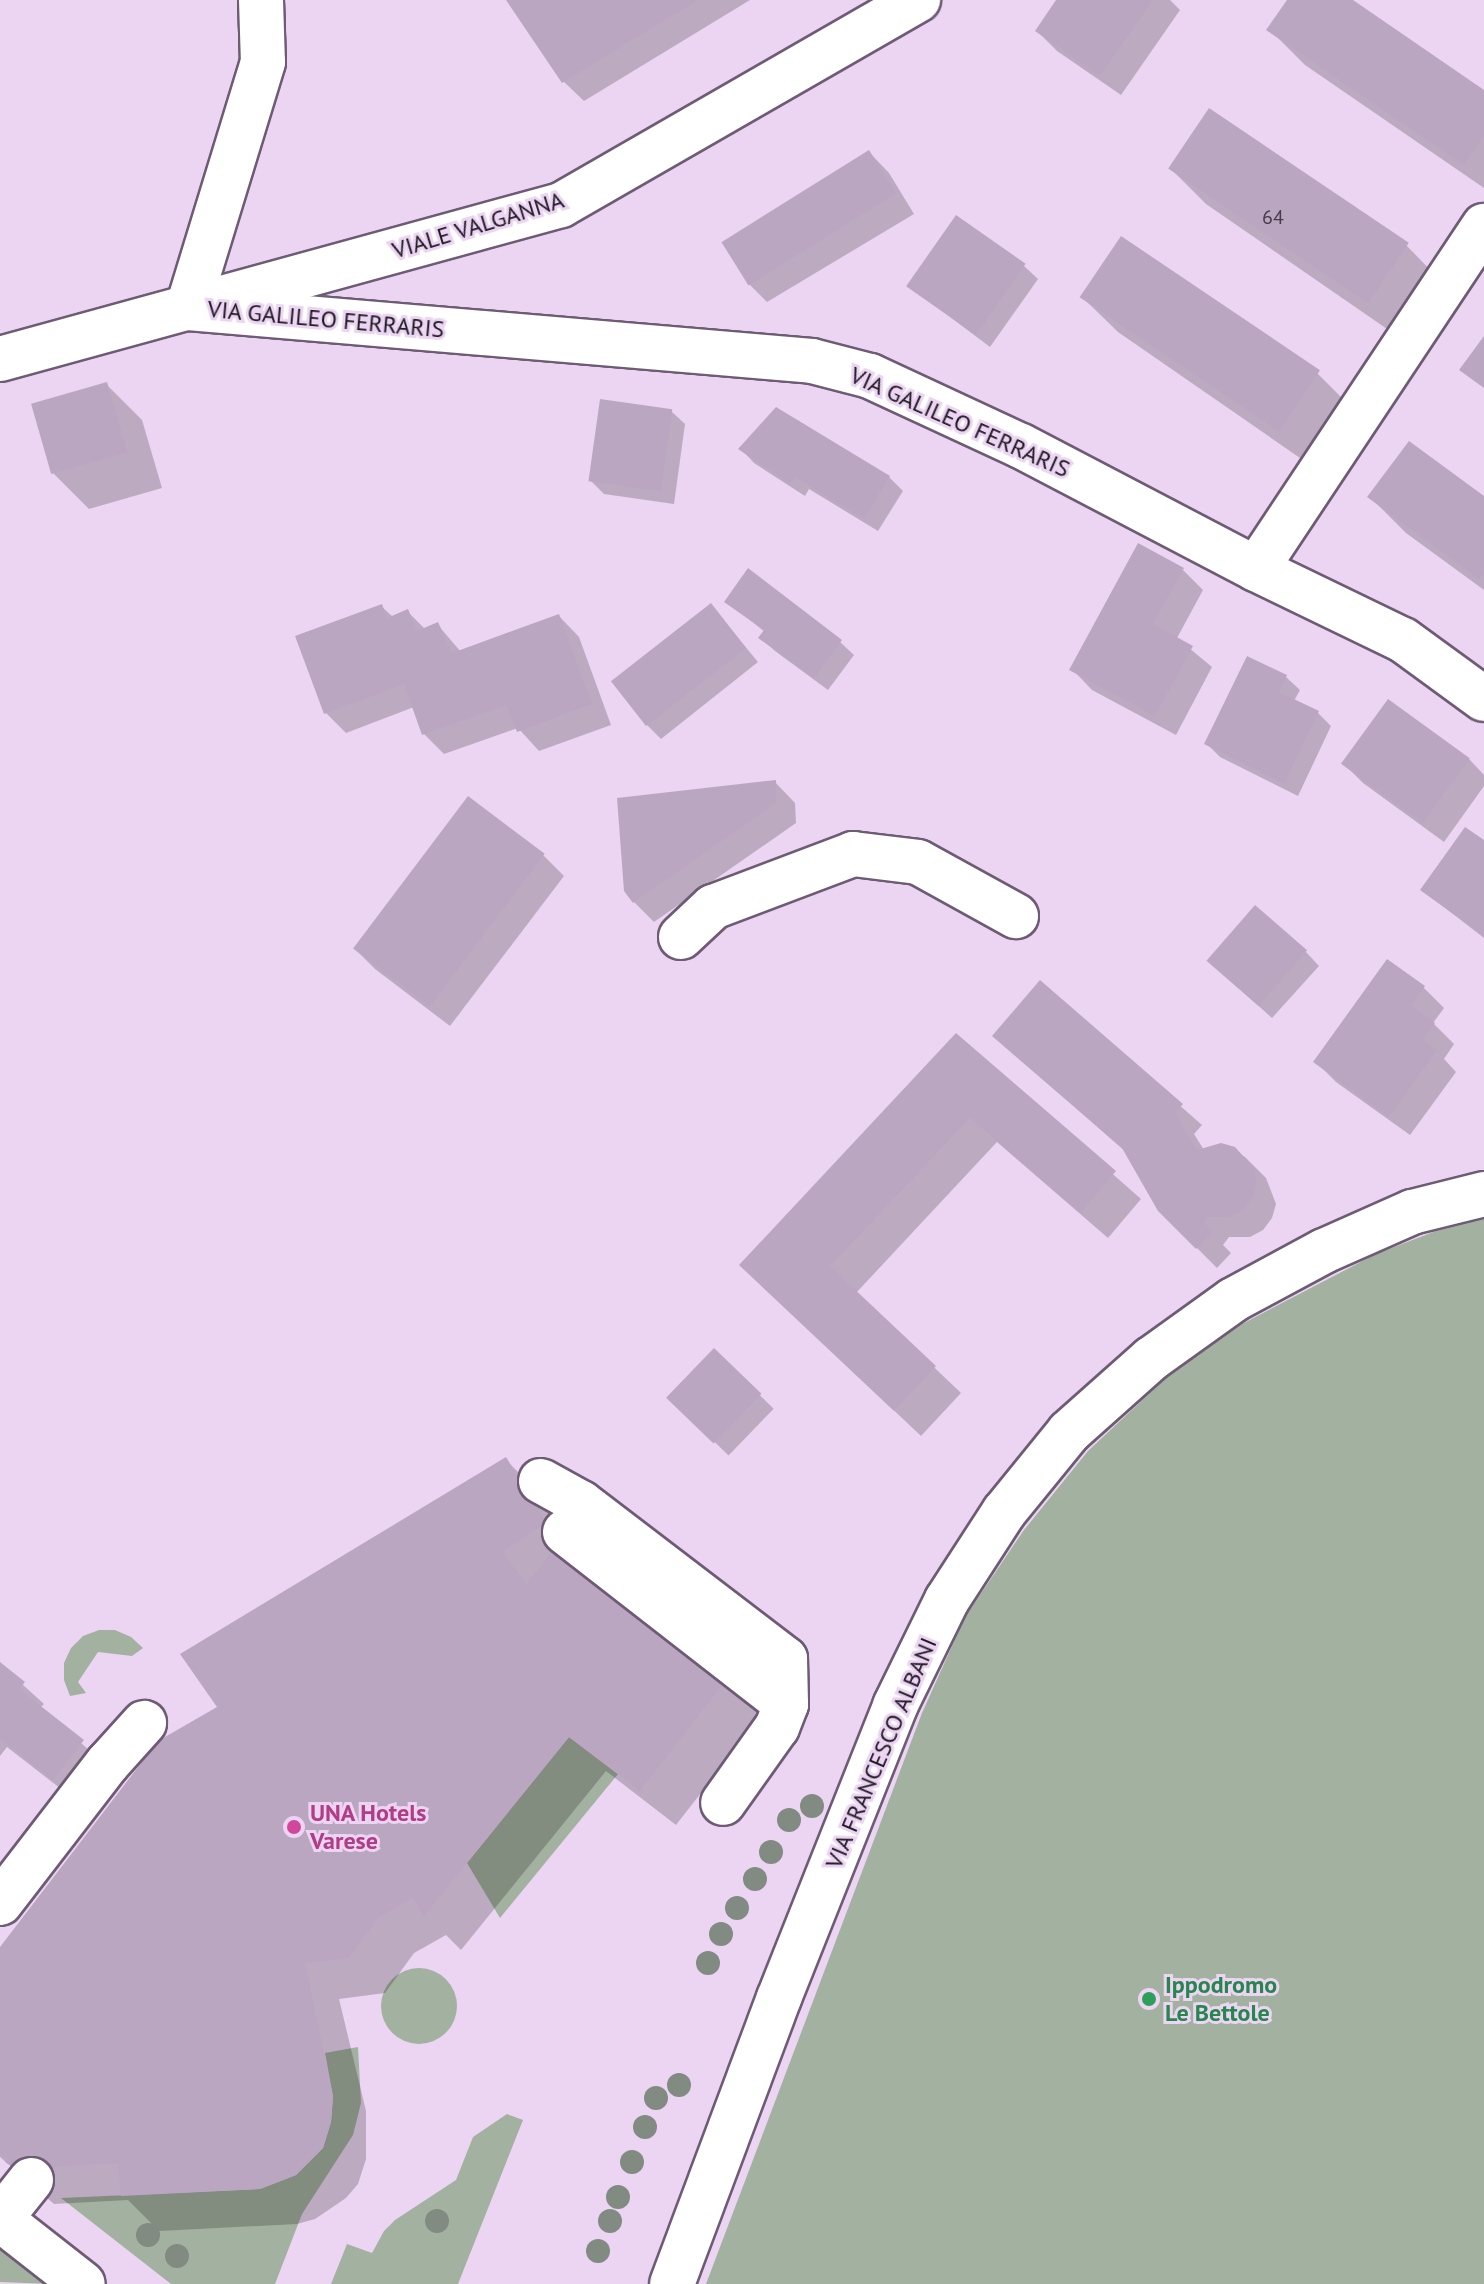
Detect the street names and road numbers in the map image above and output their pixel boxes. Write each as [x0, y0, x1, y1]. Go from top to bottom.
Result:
street label: VIALE VALGANNA [388, 185, 568, 265]
street label: VIA GALILEO FERRARIS [206, 294, 446, 344]
street label: VIA GALILEO FERRARIS [845, 360, 1075, 484]
street label: VIA FRANCESCO ALBANI [819, 1632, 943, 1874]

